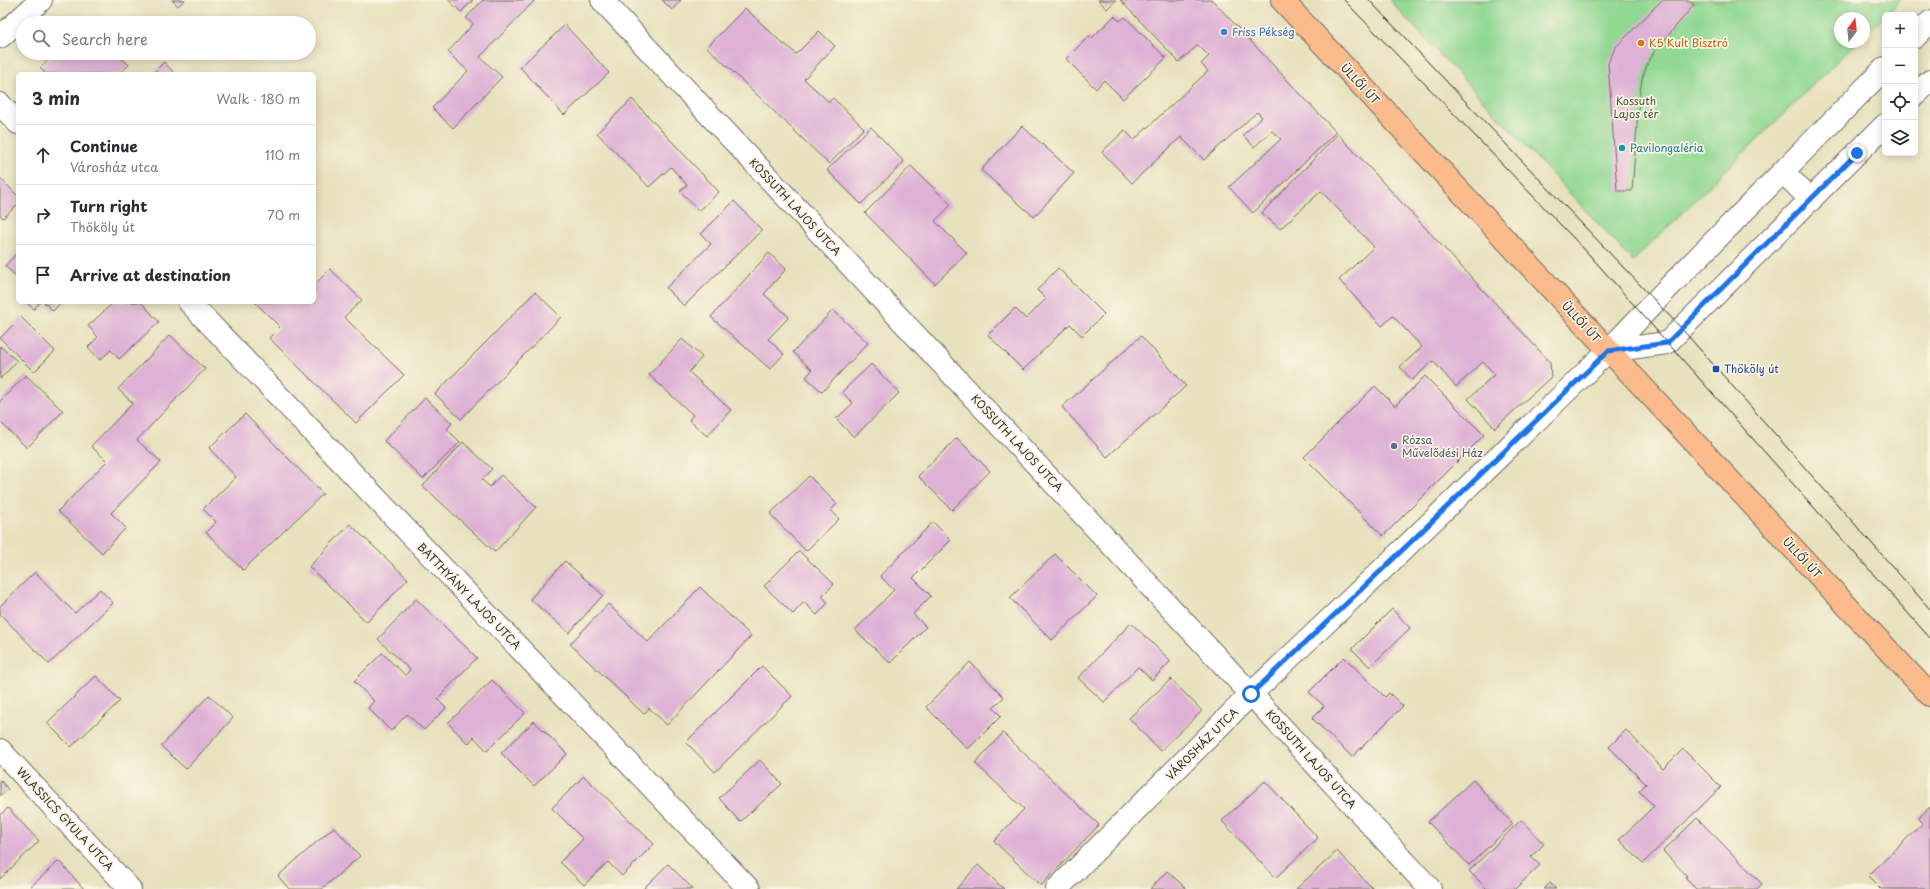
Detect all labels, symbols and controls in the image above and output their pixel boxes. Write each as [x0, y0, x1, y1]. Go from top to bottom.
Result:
north arrow [1834, 12, 1870, 48]
map controls [1882, 12, 1918, 156]
button: + [1882, 12, 1918, 48]
search box [16, 16, 316, 60]
place label: Friss Pékség [1232, 23, 1295, 40]
icon: search [30, 27, 52, 49]
text: Search here [62, 27, 148, 50]
marker: Friss Pékség [1219, 27, 1229, 37]
place label: K5 Kult Bisztró [1649, 34, 1728, 51]
marker: K5 Kult Bisztró [1636, 38, 1646, 48]
button: − [1882, 48, 1918, 84]
street label: ÜLLŐI ÚT [1337, 59, 1384, 108]
button: locate [1882, 84, 1918, 120]
text: 3 min [32, 85, 80, 111]
text: Walk · 180 m [217, 89, 300, 108]
park label: Kossuth Lajos tér [1613, 92, 1659, 122]
button: layers [1882, 120, 1918, 156]
text: Continue [70, 134, 138, 157]
place label: Pavilongaléria [1630, 139, 1704, 156]
marker: Pavilongaléria [1617, 143, 1627, 153]
icon: ahead [32, 144, 54, 166]
route end [1848, 144, 1866, 162]
text: 110 m [265, 145, 300, 164]
street label: KOSSUTH LAJOS UTCA [746, 154, 846, 260]
text: Városház utca [70, 157, 158, 176]
text: Turn right [70, 194, 147, 217]
icon: right [32, 204, 54, 226]
text: 70 m [267, 205, 300, 224]
text: Thököly út [70, 217, 135, 236]
text: Arrive at destination [70, 263, 231, 286]
icon: arrive [32, 264, 54, 286]
street label: ÜLLŐI ÚT [1558, 297, 1605, 346]
place label: Thököly út [1724, 360, 1779, 377]
marker: Thököly út [1711, 364, 1721, 374]
street label: KOSSUTH LAJOS UTCA [968, 390, 1068, 496]
place label: Rózsa Művelődési Ház [1402, 431, 1483, 461]
marker: Rózsa Művelődési Ház [1389, 441, 1399, 451]
street label: ÜLLŐI ÚT [1779, 533, 1826, 582]
street label: BATTHYÁNY LAJOS UTCA [414, 538, 525, 653]
route start [1242, 685, 1260, 703]
street label: VÁROSHÁZ UTCA [1162, 704, 1242, 784]
street label: KOSSUTH LAJOS UTCA [1262, 705, 1361, 812]
street label: WLASSICS GYULA UTCA [13, 763, 118, 874]

